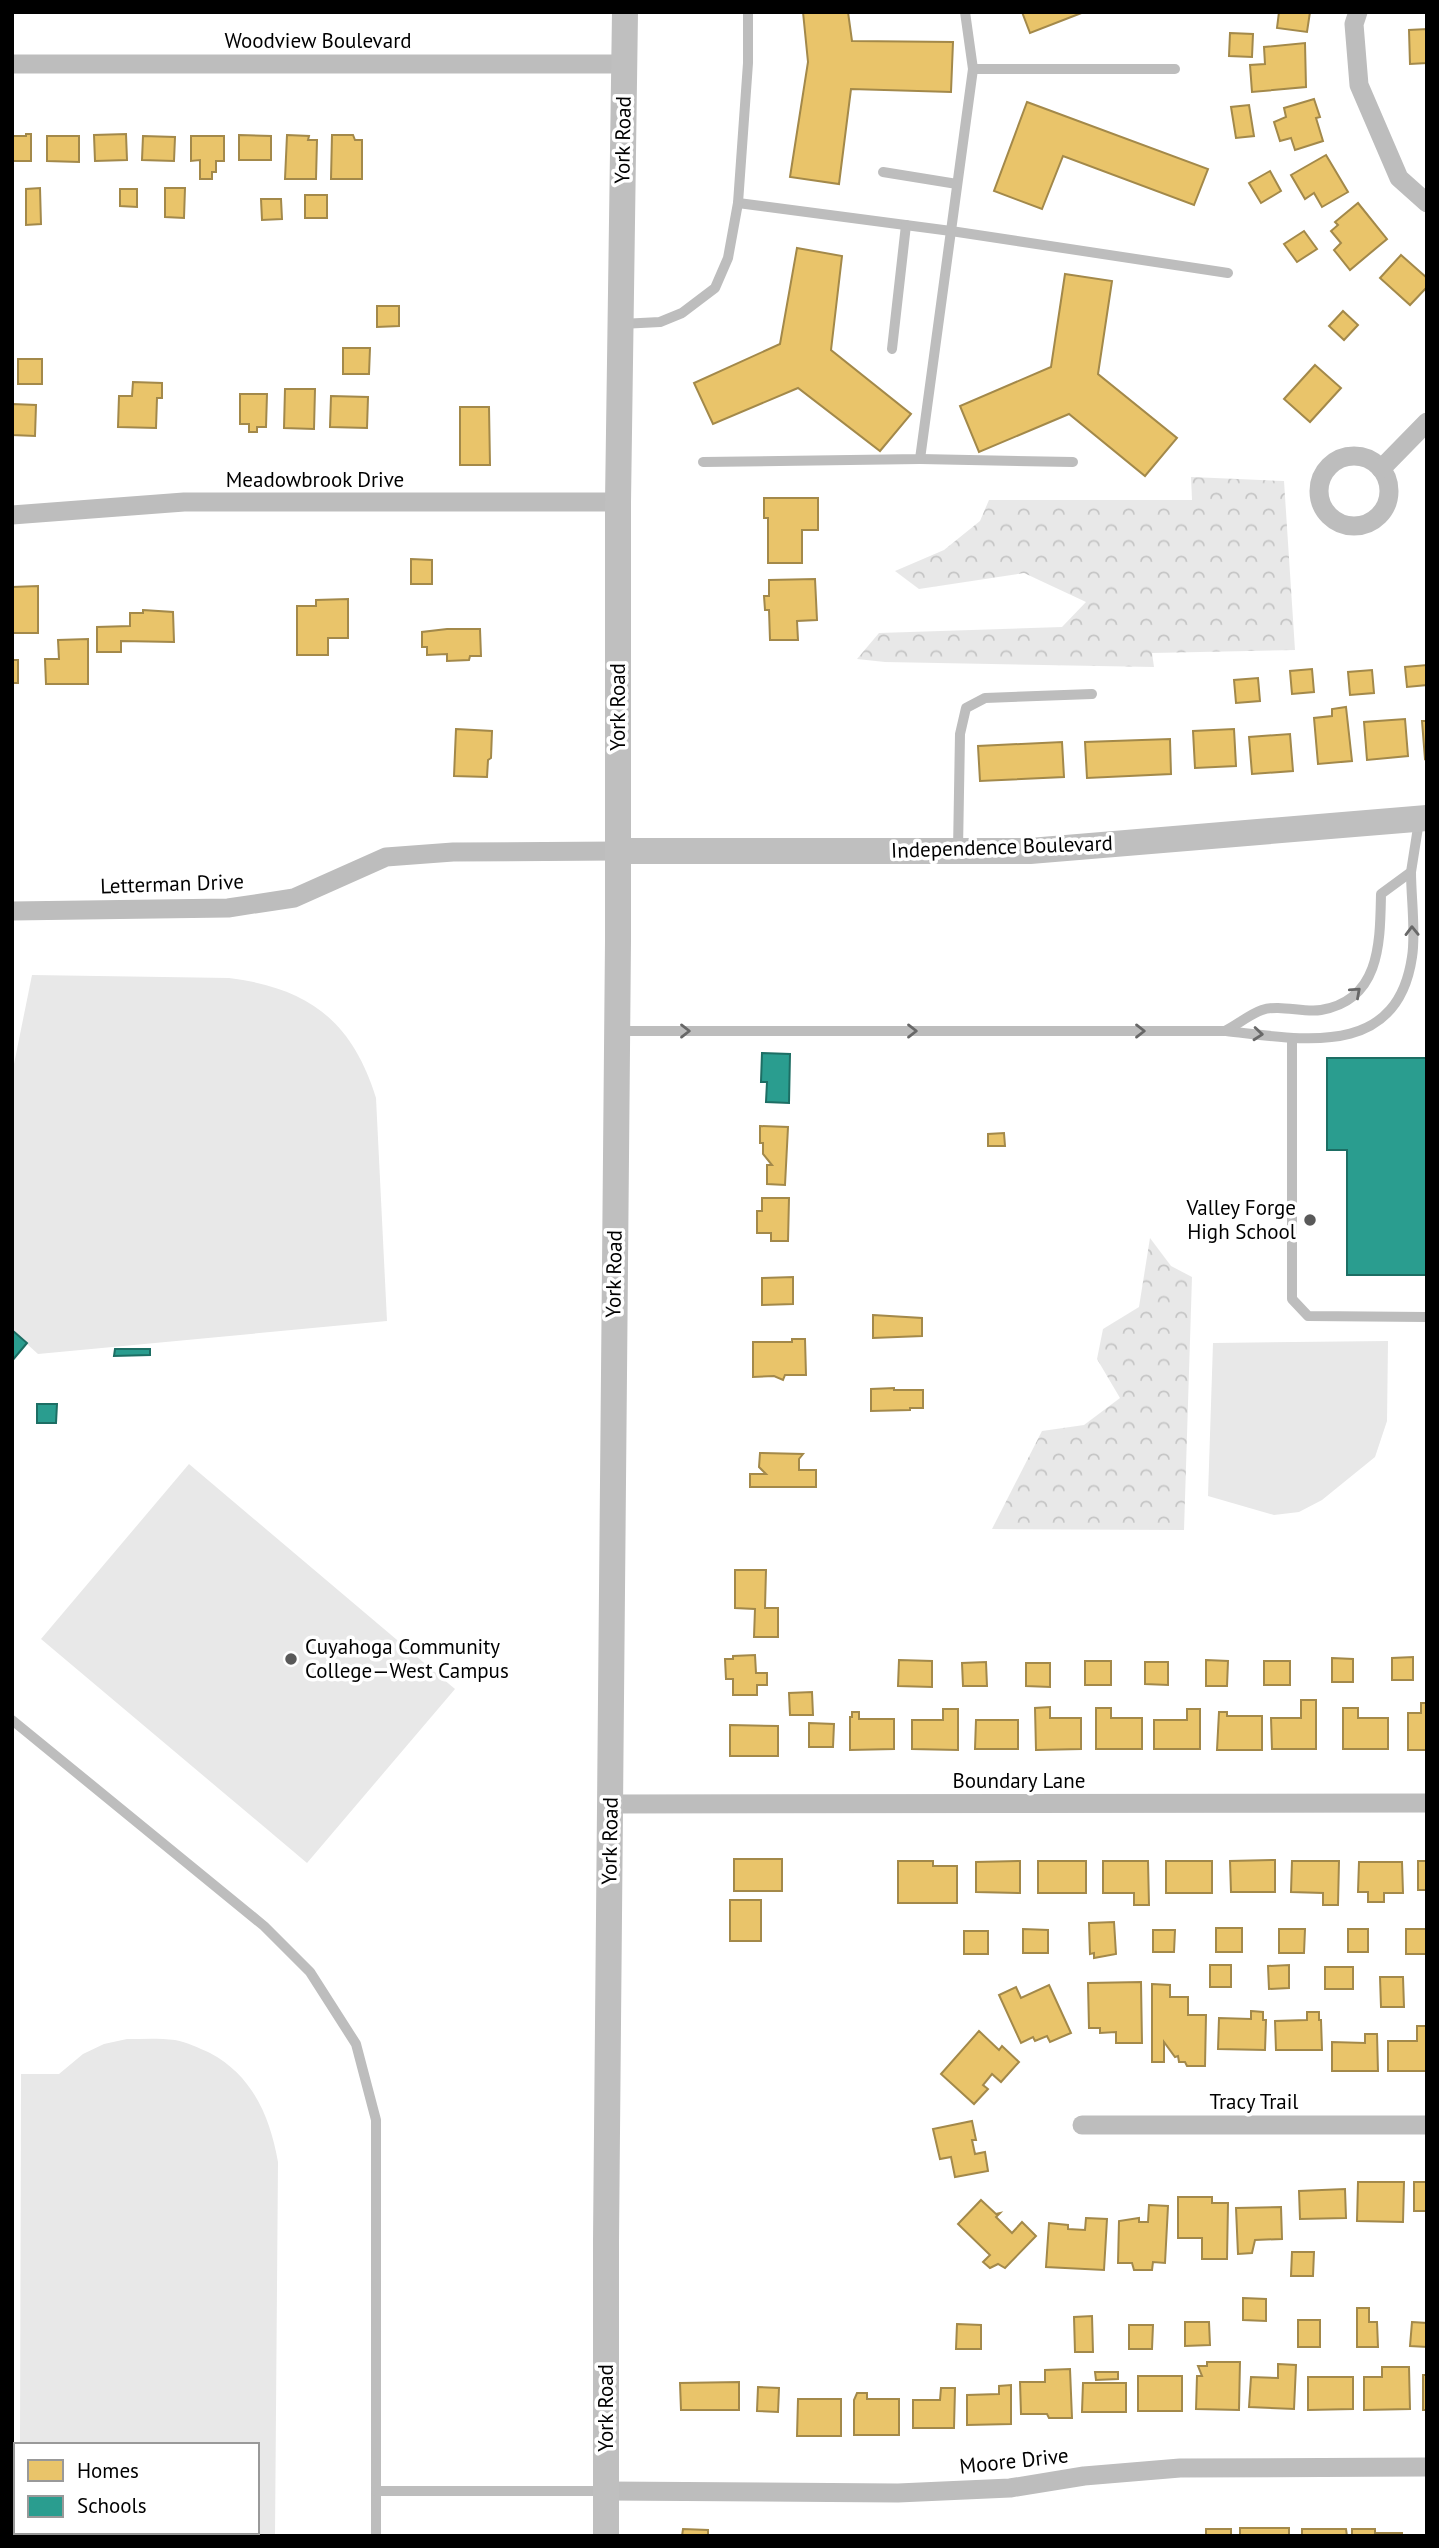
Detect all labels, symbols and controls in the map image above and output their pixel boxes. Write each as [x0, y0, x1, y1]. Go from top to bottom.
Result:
street label: Woodview Boulevard [224, 27, 412, 54]
street label: York Road [608, 96, 637, 184]
street label: Meadowbrook Drive [226, 466, 404, 493]
street label: York Road [604, 663, 631, 751]
street label: Independence Boulevard [891, 829, 1113, 864]
street label: Letterman Drive [100, 868, 244, 900]
one-way arrow [1404, 925, 1420, 936]
one-way arrow [1348, 988, 1361, 1000]
one-way arrow [680, 1023, 690, 1039]
one-way arrow [907, 1023, 918, 1039]
one-way arrow [1135, 1023, 1145, 1039]
one-way arrow [1253, 1027, 1264, 1042]
place label: Valley Forge High School [1185, 1194, 1296, 1245]
marker: Valley Forge High School [1302, 1212, 1318, 1228]
street label: York Road [599, 1230, 628, 1318]
place label: Cuyahoga Community College—West Campus [305, 1633, 509, 1684]
marker: Cuyahoga Community College—West Campus [283, 1651, 299, 1667]
street label: Boundary Lane [953, 1767, 1085, 1794]
street label: York Road [595, 1797, 624, 1885]
street label: Tracy Trail [1210, 2088, 1298, 2115]
street label: York Road [592, 2364, 619, 2452]
street label: Moore Drive [958, 2441, 1070, 2480]
legend [14, 2443, 259, 2534]
text: Homes [77, 2457, 139, 2484]
text: Schools [77, 2492, 147, 2519]

